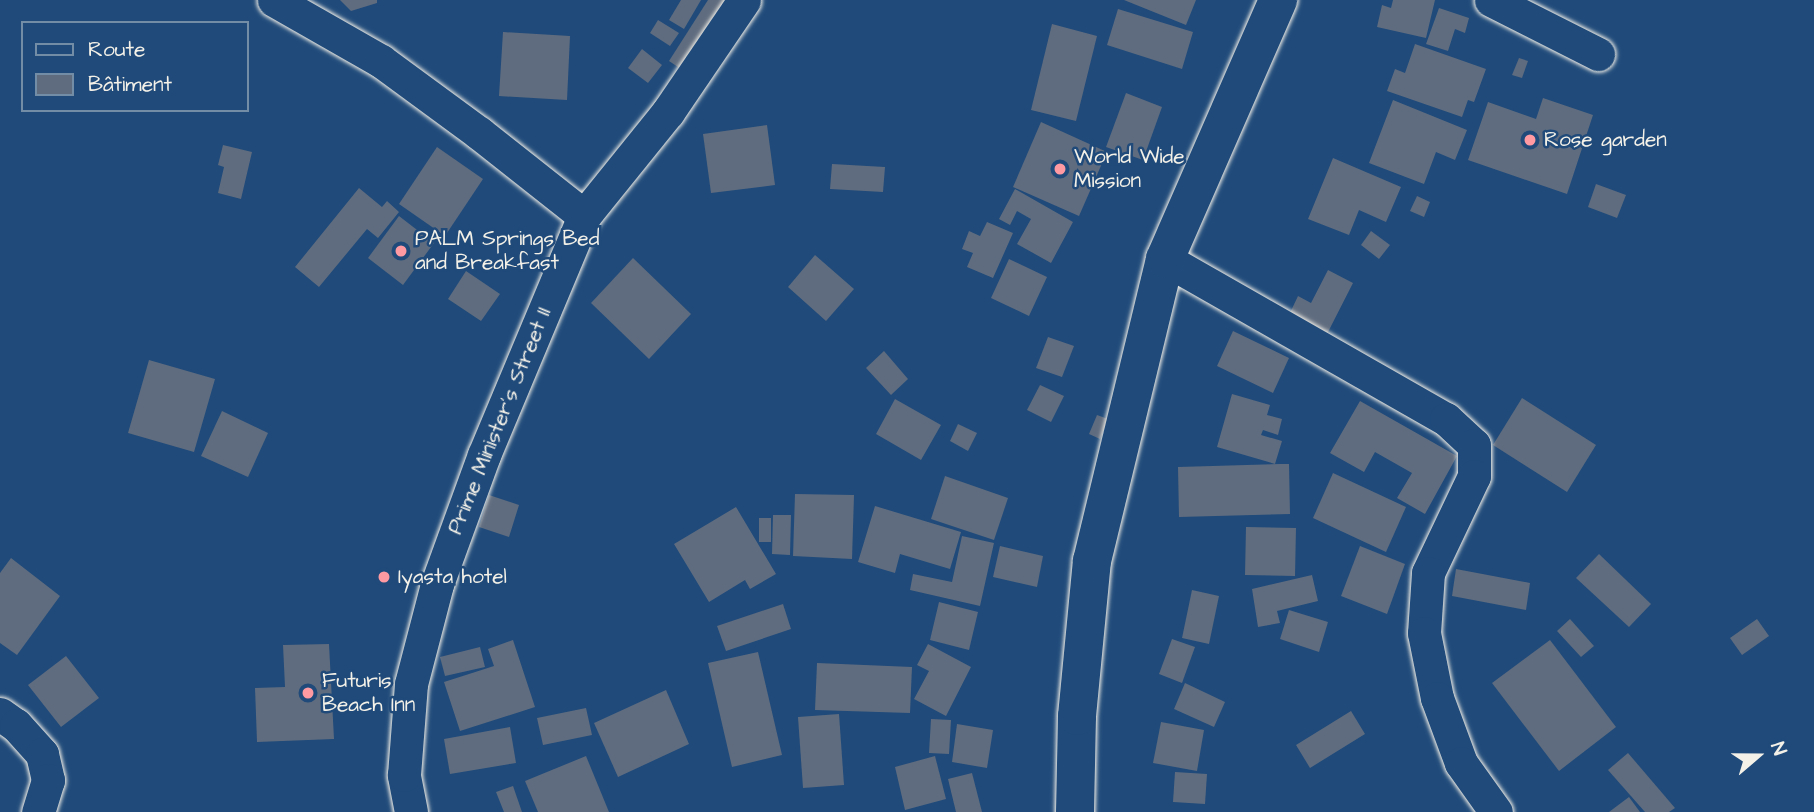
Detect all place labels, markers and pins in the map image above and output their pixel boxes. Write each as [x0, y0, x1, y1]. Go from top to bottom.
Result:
place label: Rose garden [1544, 127, 1667, 153]
marker: Rose garden [1522, 132, 1538, 148]
place label: World Wide Mission [1074, 144, 1185, 194]
marker: World Wide Mission [1052, 161, 1068, 177]
place label: PALM Springs Bed and Breakfast [415, 226, 599, 276]
marker: PALM Springs Bed and Breakfast [393, 243, 409, 259]
place label: Iyasta hotel [398, 564, 507, 590]
marker: Iyasta hotel [376, 569, 392, 585]
place label: Futuris Beach Inn [322, 668, 415, 718]
marker: Futuris Beach Inn [300, 685, 316, 701]

